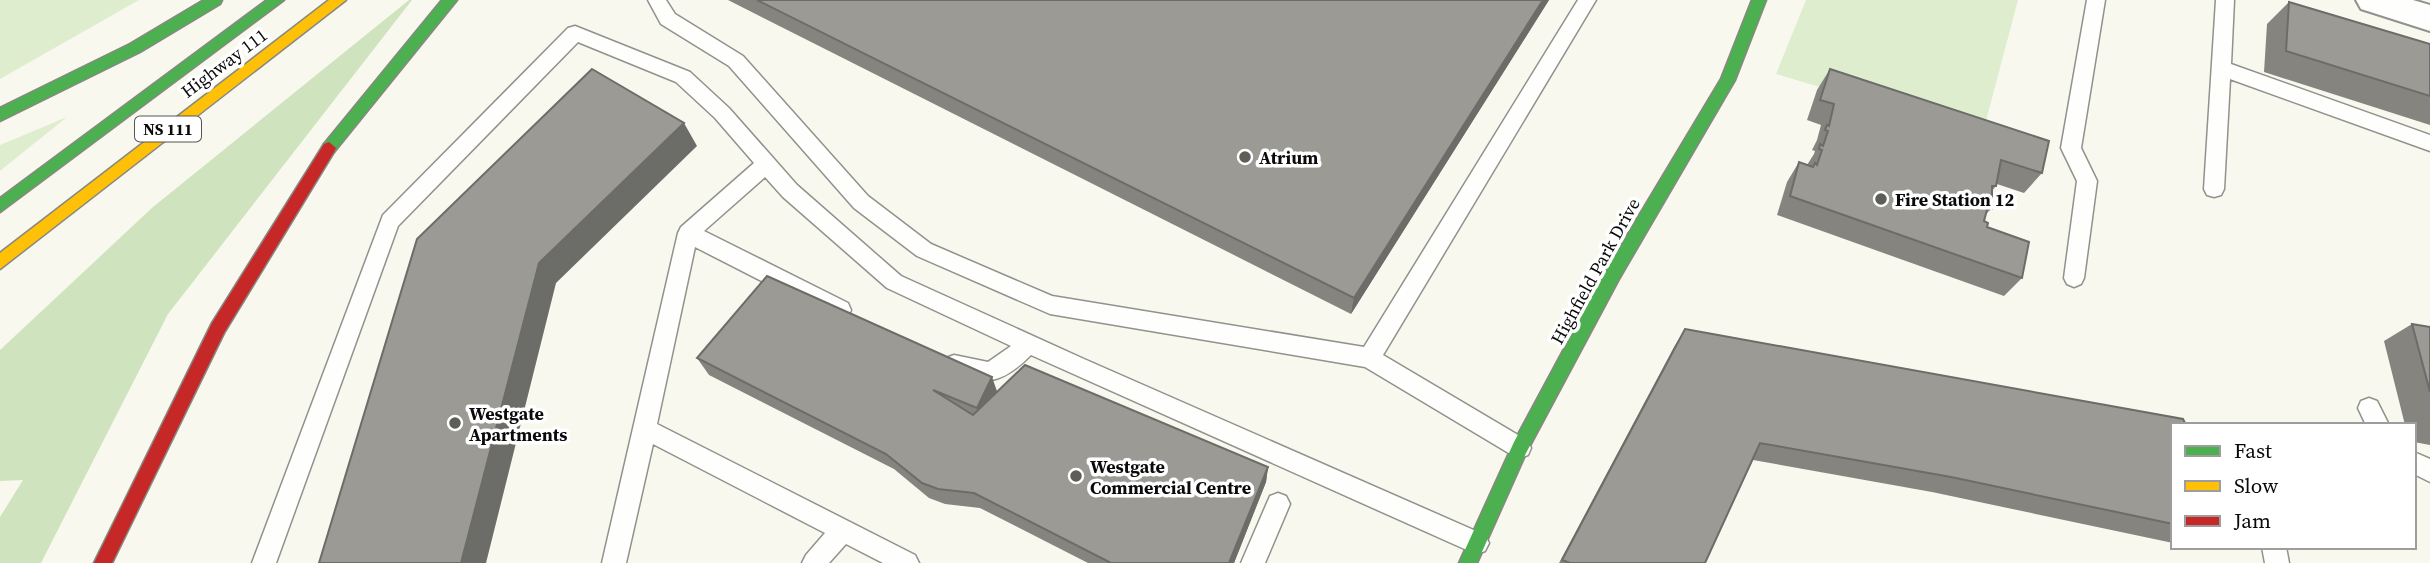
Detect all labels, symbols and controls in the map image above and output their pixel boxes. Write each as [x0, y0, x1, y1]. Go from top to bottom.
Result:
street label: Highway 111 [176, 22, 272, 104]
road number: NS 111 [135, 116, 201, 141]
place label: Atrium [1259, 145, 1318, 170]
marker: Atrium [1237, 149, 1253, 165]
place label: Fire Station 12 [1895, 187, 2015, 212]
marker: Fire Station 12 [1873, 191, 1889, 207]
street label: Highfield Park Drive [1544, 193, 1646, 349]
place label: Westgate Apartments [469, 401, 567, 447]
marker: Westgate Apartments [447, 415, 463, 431]
legend [2171, 423, 2416, 549]
text: Fast [2234, 436, 2272, 465]
place label: Westgate Commercial Centre [1090, 454, 1251, 500]
marker: Westgate Commercial Centre [1068, 468, 1084, 484]
text: Slow [2234, 471, 2278, 500]
text: Jam [2233, 506, 2271, 535]

